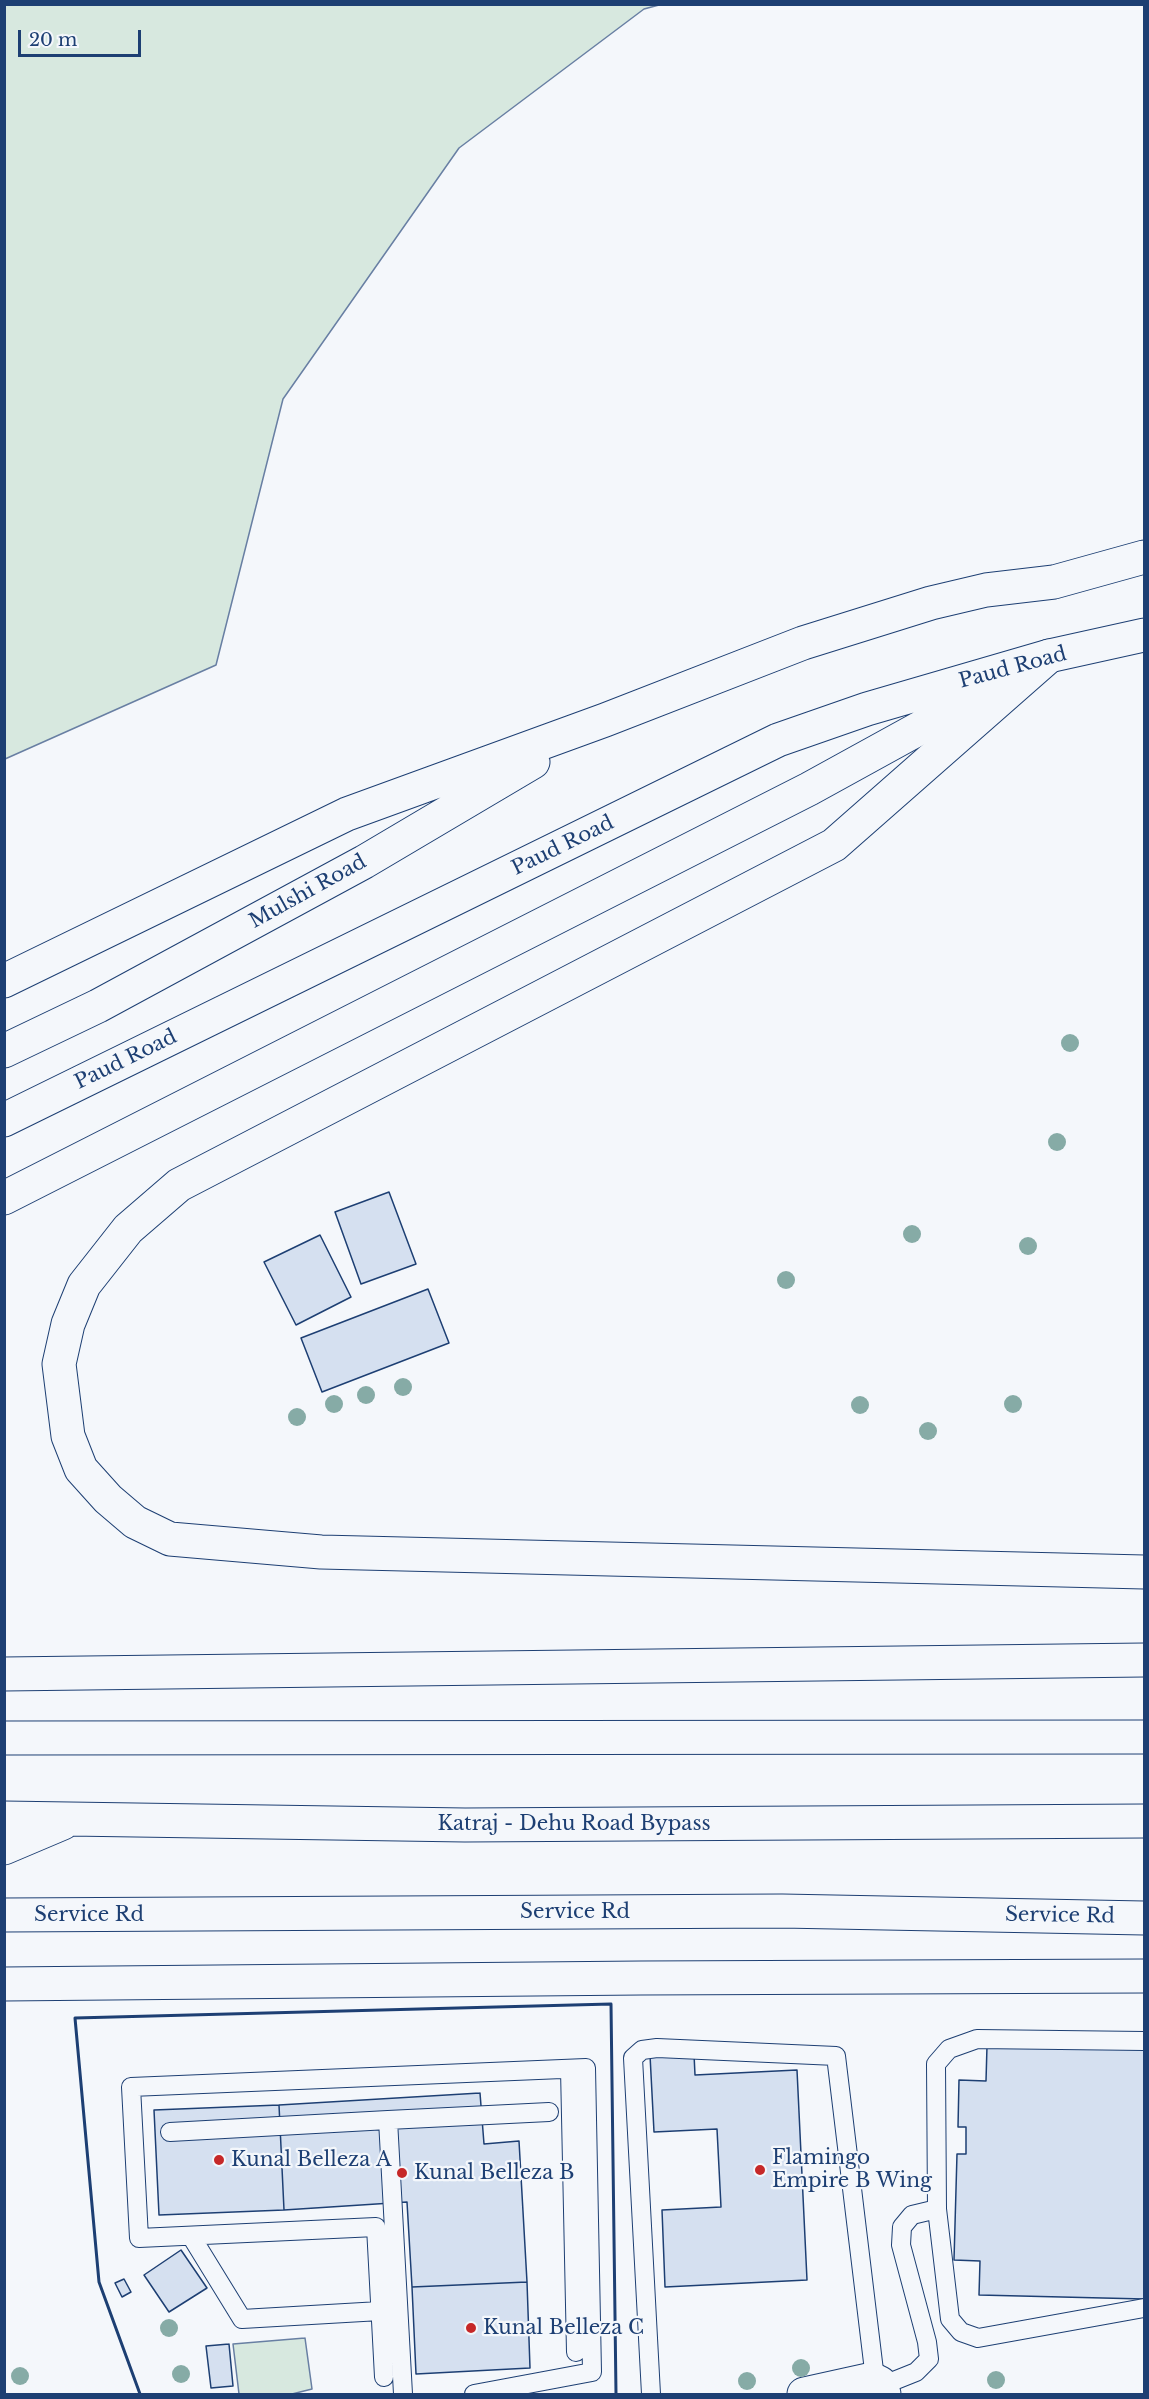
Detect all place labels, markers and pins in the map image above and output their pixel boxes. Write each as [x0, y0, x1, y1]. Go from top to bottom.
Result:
place label: Flamingo Empire B Wing [772, 2146, 932, 2193]
place label: Kunal Belleza A [231, 2148, 392, 2172]
marker: Kunal Belleza A [212, 2153, 226, 2167]
place label: Kunal Belleza B [414, 2161, 574, 2185]
marker: Flamingo Empire B Wing [753, 2163, 767, 2177]
marker: Kunal Belleza B [395, 2166, 409, 2180]
place label: Kunal Belleza C [483, 2316, 644, 2340]
marker: Kunal Belleza C [464, 2321, 478, 2335]

